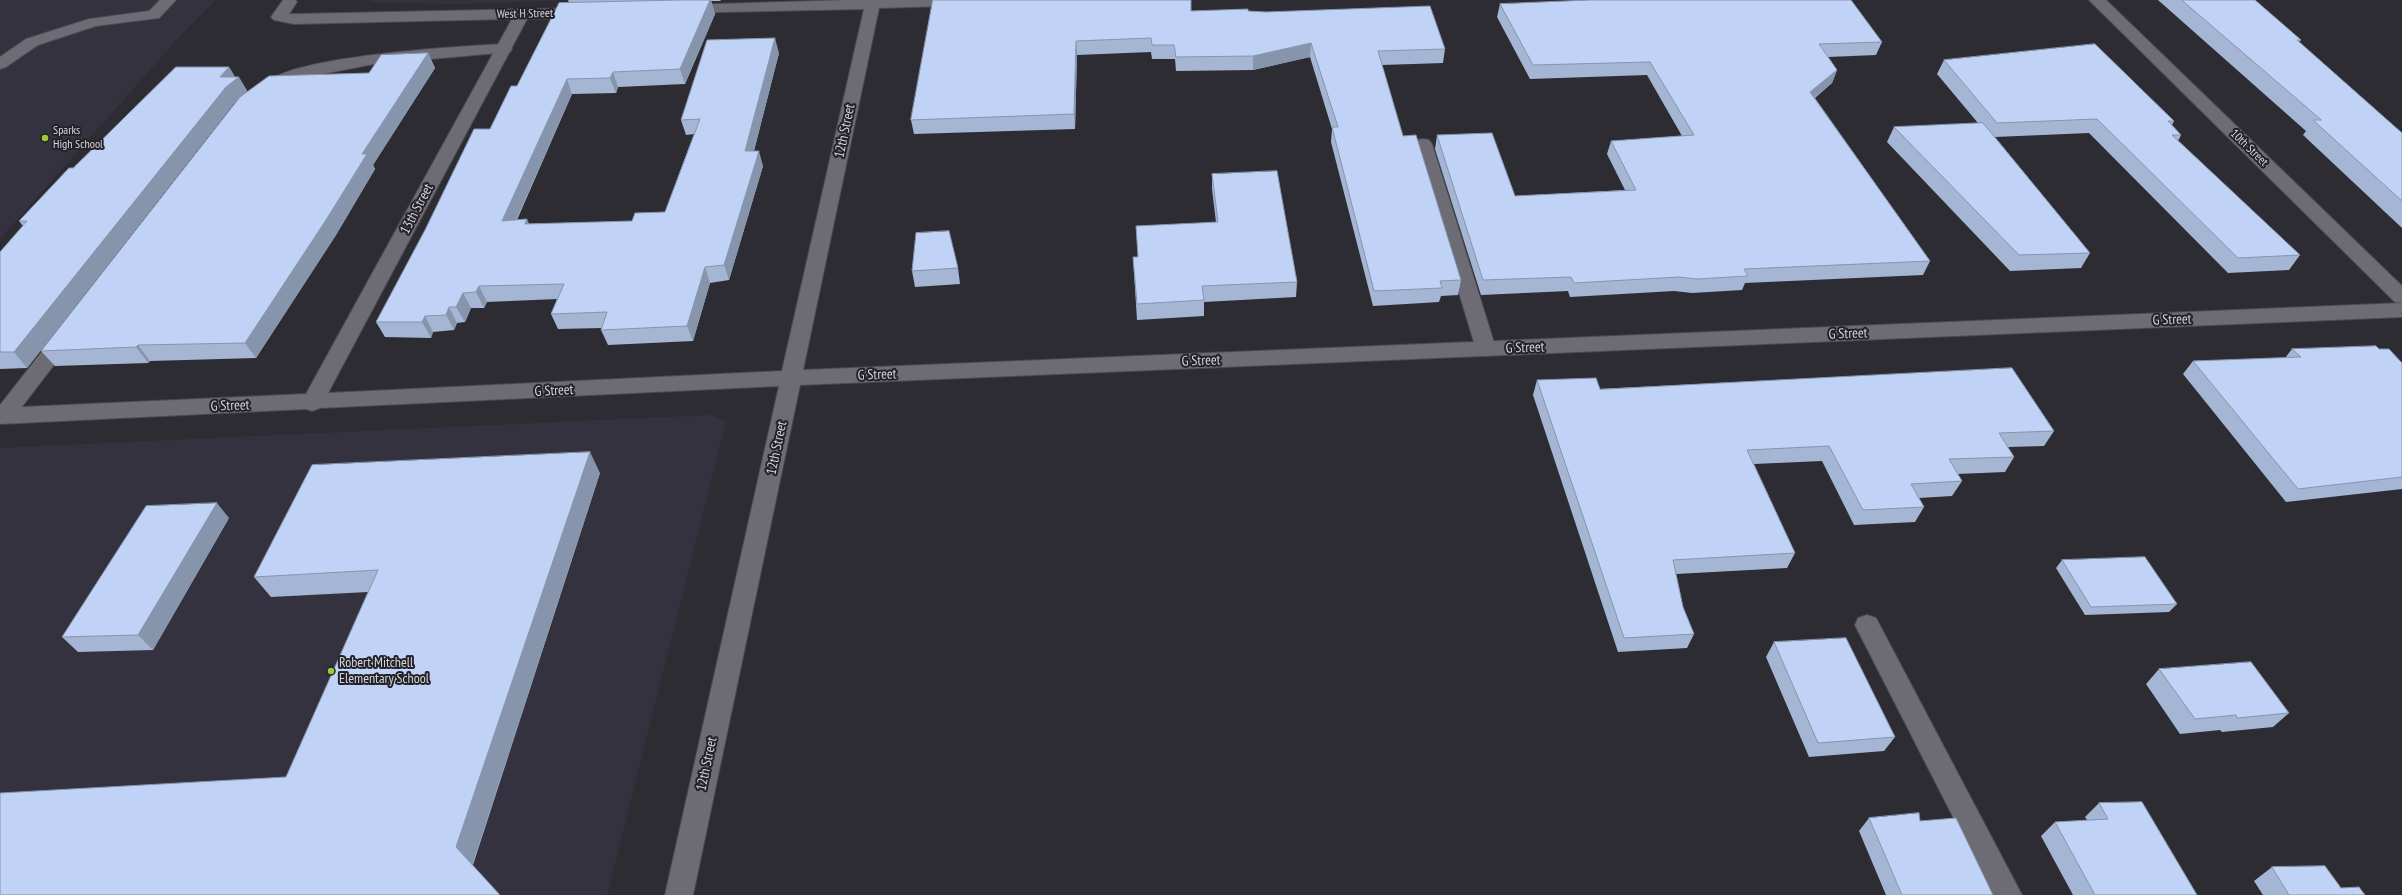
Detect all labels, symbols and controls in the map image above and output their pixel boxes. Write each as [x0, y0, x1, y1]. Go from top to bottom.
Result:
street label: West H Street [497, 6, 553, 22]
street label: 12th Street [831, 103, 859, 159]
place label: Sparks High School [53, 124, 103, 152]
street label: 10th Street [2227, 127, 2271, 169]
marker: Sparks High School [40, 133, 50, 143]
street label: 13th Street [397, 181, 437, 237]
street label: G Street [2152, 311, 2192, 329]
street label: G Street [1828, 325, 1868, 343]
street label: G Street [1505, 339, 1545, 357]
street label: G Street [1181, 352, 1221, 370]
street label: G Street [857, 366, 897, 384]
street label: G Street [534, 382, 574, 400]
street label: G Street [210, 397, 250, 415]
street label: 12th Street [763, 420, 791, 476]
place label: Robert Mitchell Elementary School [339, 655, 429, 688]
marker: Robert Mitchell Elementary School [326, 666, 336, 676]
street label: 12th Street [693, 736, 721, 792]

